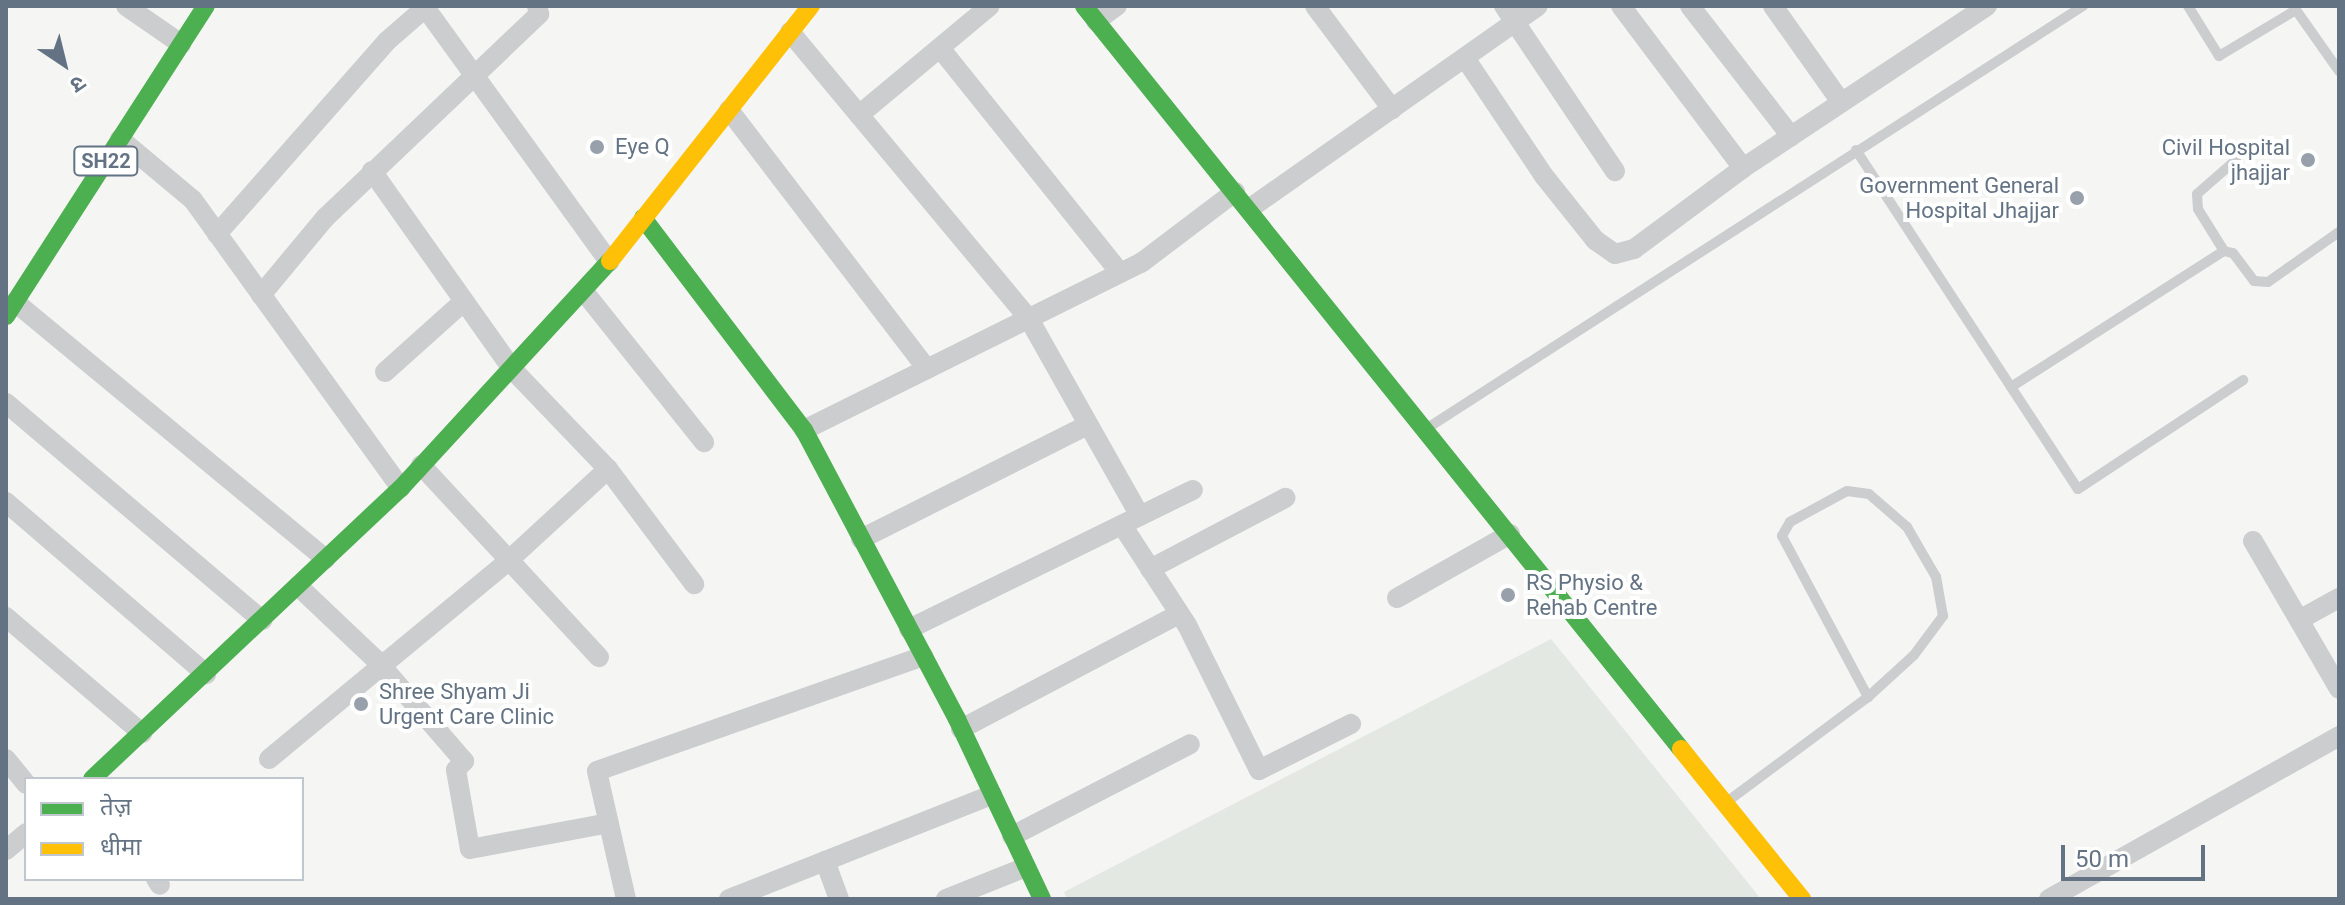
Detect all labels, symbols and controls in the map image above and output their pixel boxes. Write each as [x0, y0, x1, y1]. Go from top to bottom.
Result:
north arrow [24, 24, 104, 104]
text: उ [66, 70, 90, 98]
place label: Eye Q [615, 134, 670, 160]
place label: Civil Hospital jhajjar [2162, 134, 2290, 186]
marker: Eye Q [586, 136, 608, 158]
road number: SH22 [72, 145, 140, 177]
marker: Civil Hospital jhajjar [2297, 149, 2319, 171]
place label: Government General Hospital Jhajjar [1859, 172, 2059, 224]
marker: Government General Hospital Jhajjar [2066, 187, 2088, 209]
place label: RS Physio & Rehab Centre [1526, 569, 1657, 620]
marker: RS Physio & Rehab Centre [1497, 584, 1519, 606]
place label: Shree Shyam Ji Urgent Care Clinic [379, 678, 554, 730]
marker: Shree Shyam Ji Urgent Care Clinic [350, 693, 372, 715]
legend [24, 777, 304, 881]
text: तेज़ [100, 793, 132, 821]
scale bar [2065, 829, 2209, 879]
text: धीमा [100, 833, 142, 861]
text: 50 m [2075, 845, 2129, 873]

